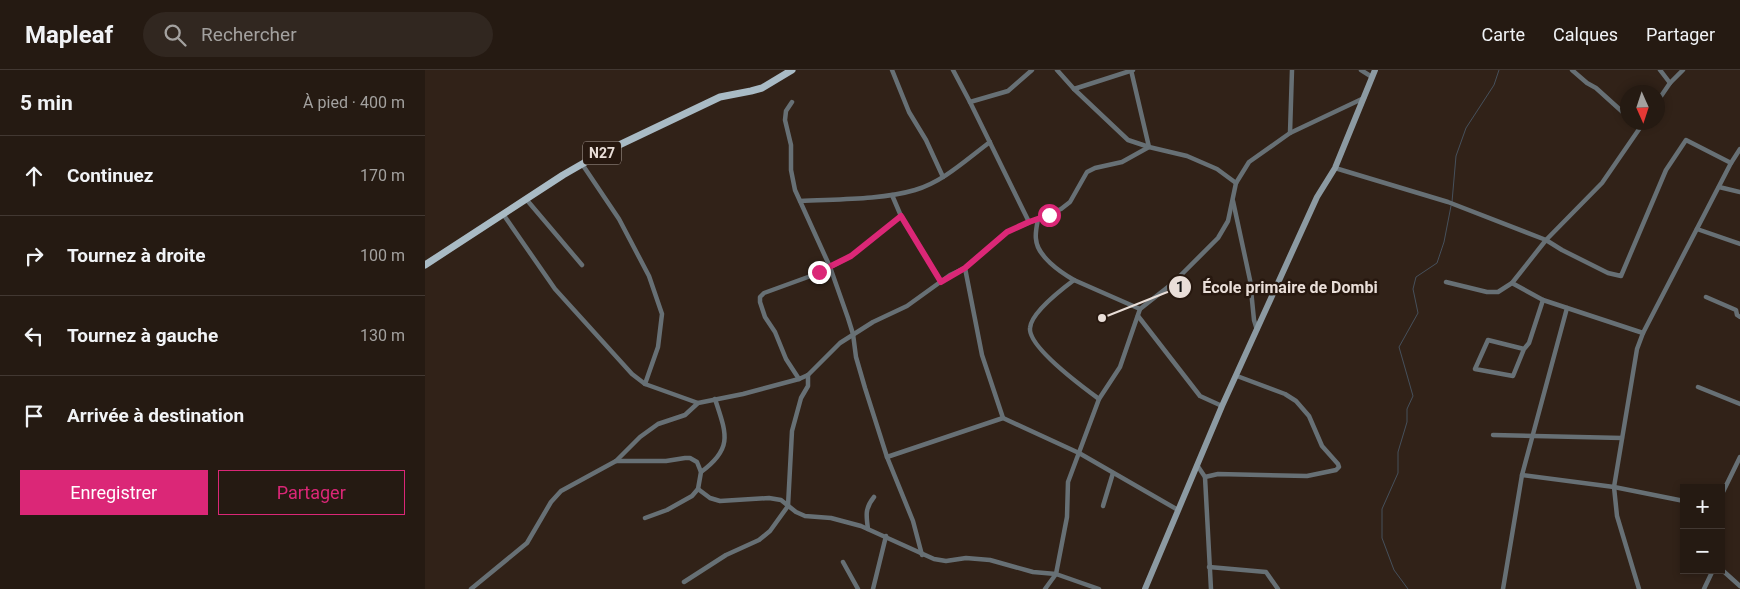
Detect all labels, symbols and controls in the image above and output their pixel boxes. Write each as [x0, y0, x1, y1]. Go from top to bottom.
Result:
search box [143, 12, 493, 57]
text: Mapleaf [25, 21, 113, 49]
icon: search [161, 21, 189, 49]
text: Rechercher [201, 23, 297, 46]
text: Carte [1482, 24, 1525, 45]
text: Calques [1553, 24, 1618, 45]
text: Partager [1646, 24, 1715, 45]
north arrow [1620, 85, 1665, 130]
text: 5 min [20, 91, 73, 115]
text: À pied · 400 m [303, 93, 405, 112]
road number: N27 [583, 142, 621, 165]
icon: ahead [20, 162, 48, 190]
text: Continuez [67, 164, 153, 187]
text: 170 m [360, 166, 405, 185]
route start [1038, 204, 1061, 227]
icon: right [20, 242, 48, 270]
text: Tournez à droite [67, 244, 206, 267]
text: 100 m [360, 246, 405, 265]
route end [808, 261, 831, 284]
callout: École primaire de Dombi [1168, 272, 1388, 303]
text: 1 [1176, 278, 1184, 296]
text: École primaire de Dombi [1202, 278, 1378, 297]
icon: left [20, 322, 48, 350]
text: Tournez à gauche [67, 324, 218, 347]
text: 130 m [360, 326, 405, 345]
icon: arrive [20, 402, 48, 430]
text: Arrivée à destination [67, 404, 244, 427]
button: Enregistrer [20, 470, 208, 515]
button: Partager [218, 470, 405, 515]
map controls [1680, 484, 1725, 574]
button: + [1680, 484, 1725, 529]
button: − [1680, 529, 1725, 574]

